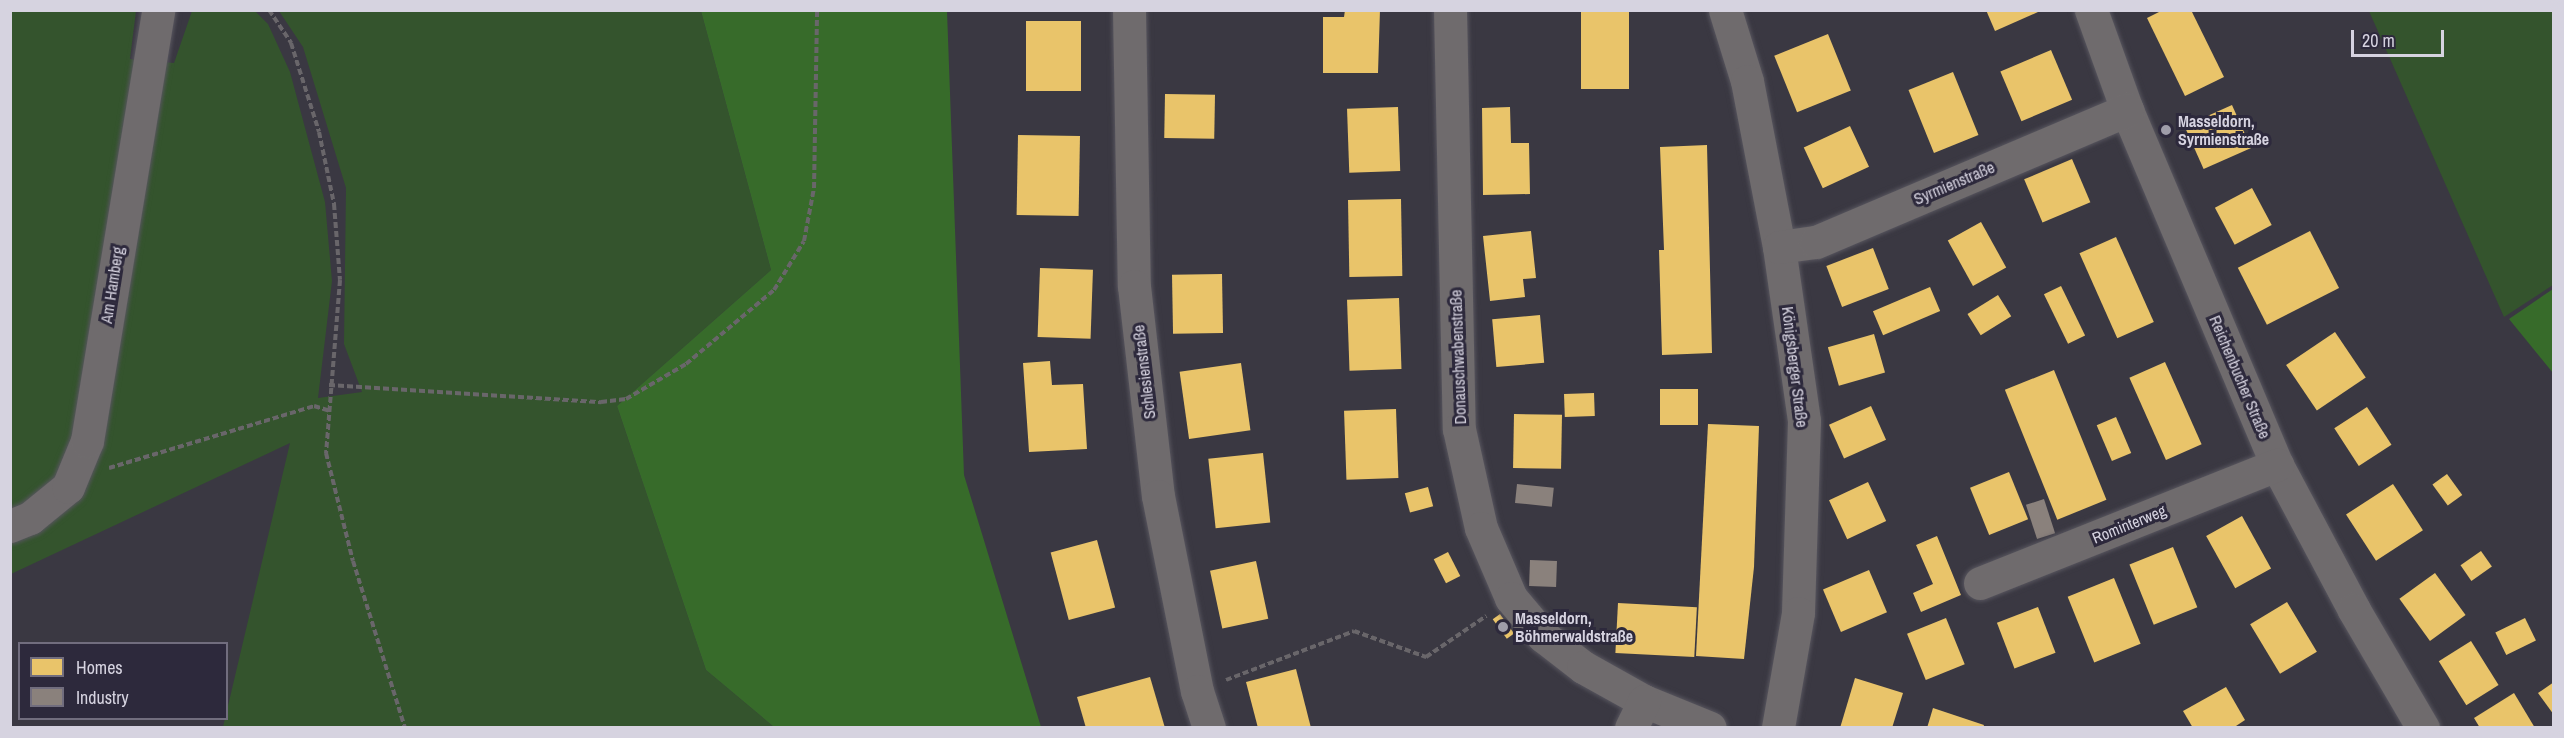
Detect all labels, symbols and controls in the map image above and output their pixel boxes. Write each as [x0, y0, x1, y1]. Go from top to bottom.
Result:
scale bar [2354, 18, 2447, 56]
text: 20 m [2362, 28, 2395, 53]
place label: Masseldorn, Syrmienstraße [2178, 111, 2269, 149]
marker: Masseldorn, Syrmienstraße [2159, 123, 2173, 137]
street label: Syrmienstraße [1911, 157, 1997, 209]
street label: Am Hamberg [96, 245, 128, 325]
street label: Donauschwabenstraße [1446, 289, 1470, 425]
street label: Königsberger Straße [1778, 305, 1812, 429]
street label: Reichenbucher Straße [2205, 312, 2275, 442]
street label: Schlesienstraße [1129, 324, 1159, 420]
street label: Rominterweg [2089, 500, 2169, 548]
place label: Masseldorn, Böhmerwaldstraße [1515, 608, 1633, 646]
marker: Masseldorn, Böhmerwaldstraße [1496, 620, 1510, 634]
legend [18, 642, 228, 720]
text: Homes [76, 655, 123, 680]
text: Industry [76, 685, 129, 710]

